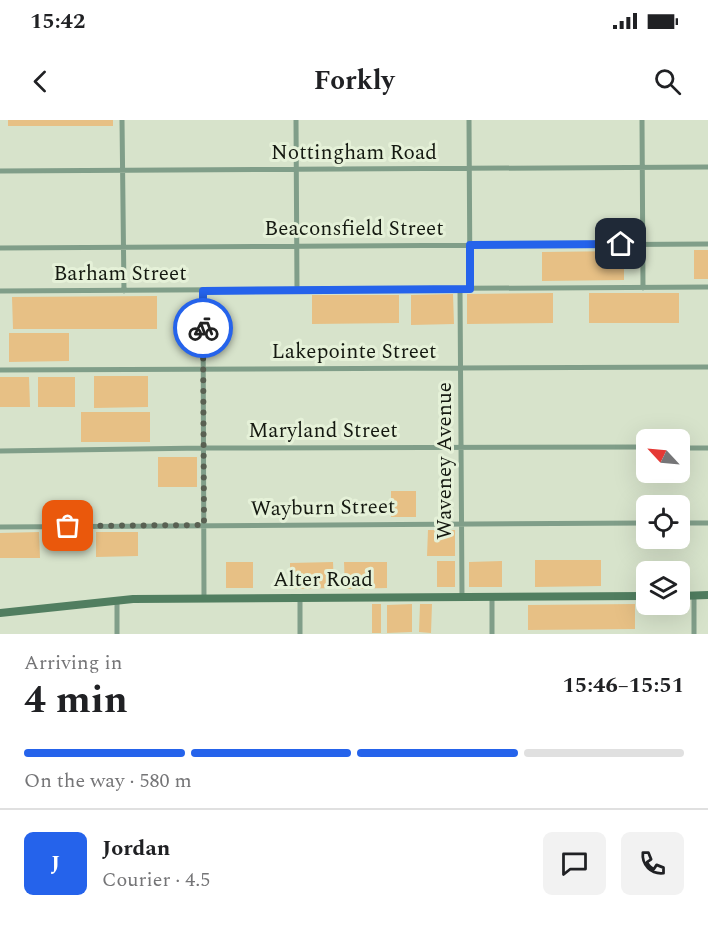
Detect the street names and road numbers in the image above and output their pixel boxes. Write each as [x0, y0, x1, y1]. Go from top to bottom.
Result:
street label: Nottingham Road [271, 137, 437, 169]
street label: Beaconsfield Street [264, 213, 444, 245]
street label: Barham Street [53, 258, 187, 290]
street label: Lakepointe Street [272, 336, 437, 368]
street label: Waveney Avenue [429, 382, 461, 540]
street label: Maryland Street [248, 415, 398, 447]
street label: Wayburn Street [250, 491, 396, 525]
street label: Alter Road [273, 564, 373, 596]

